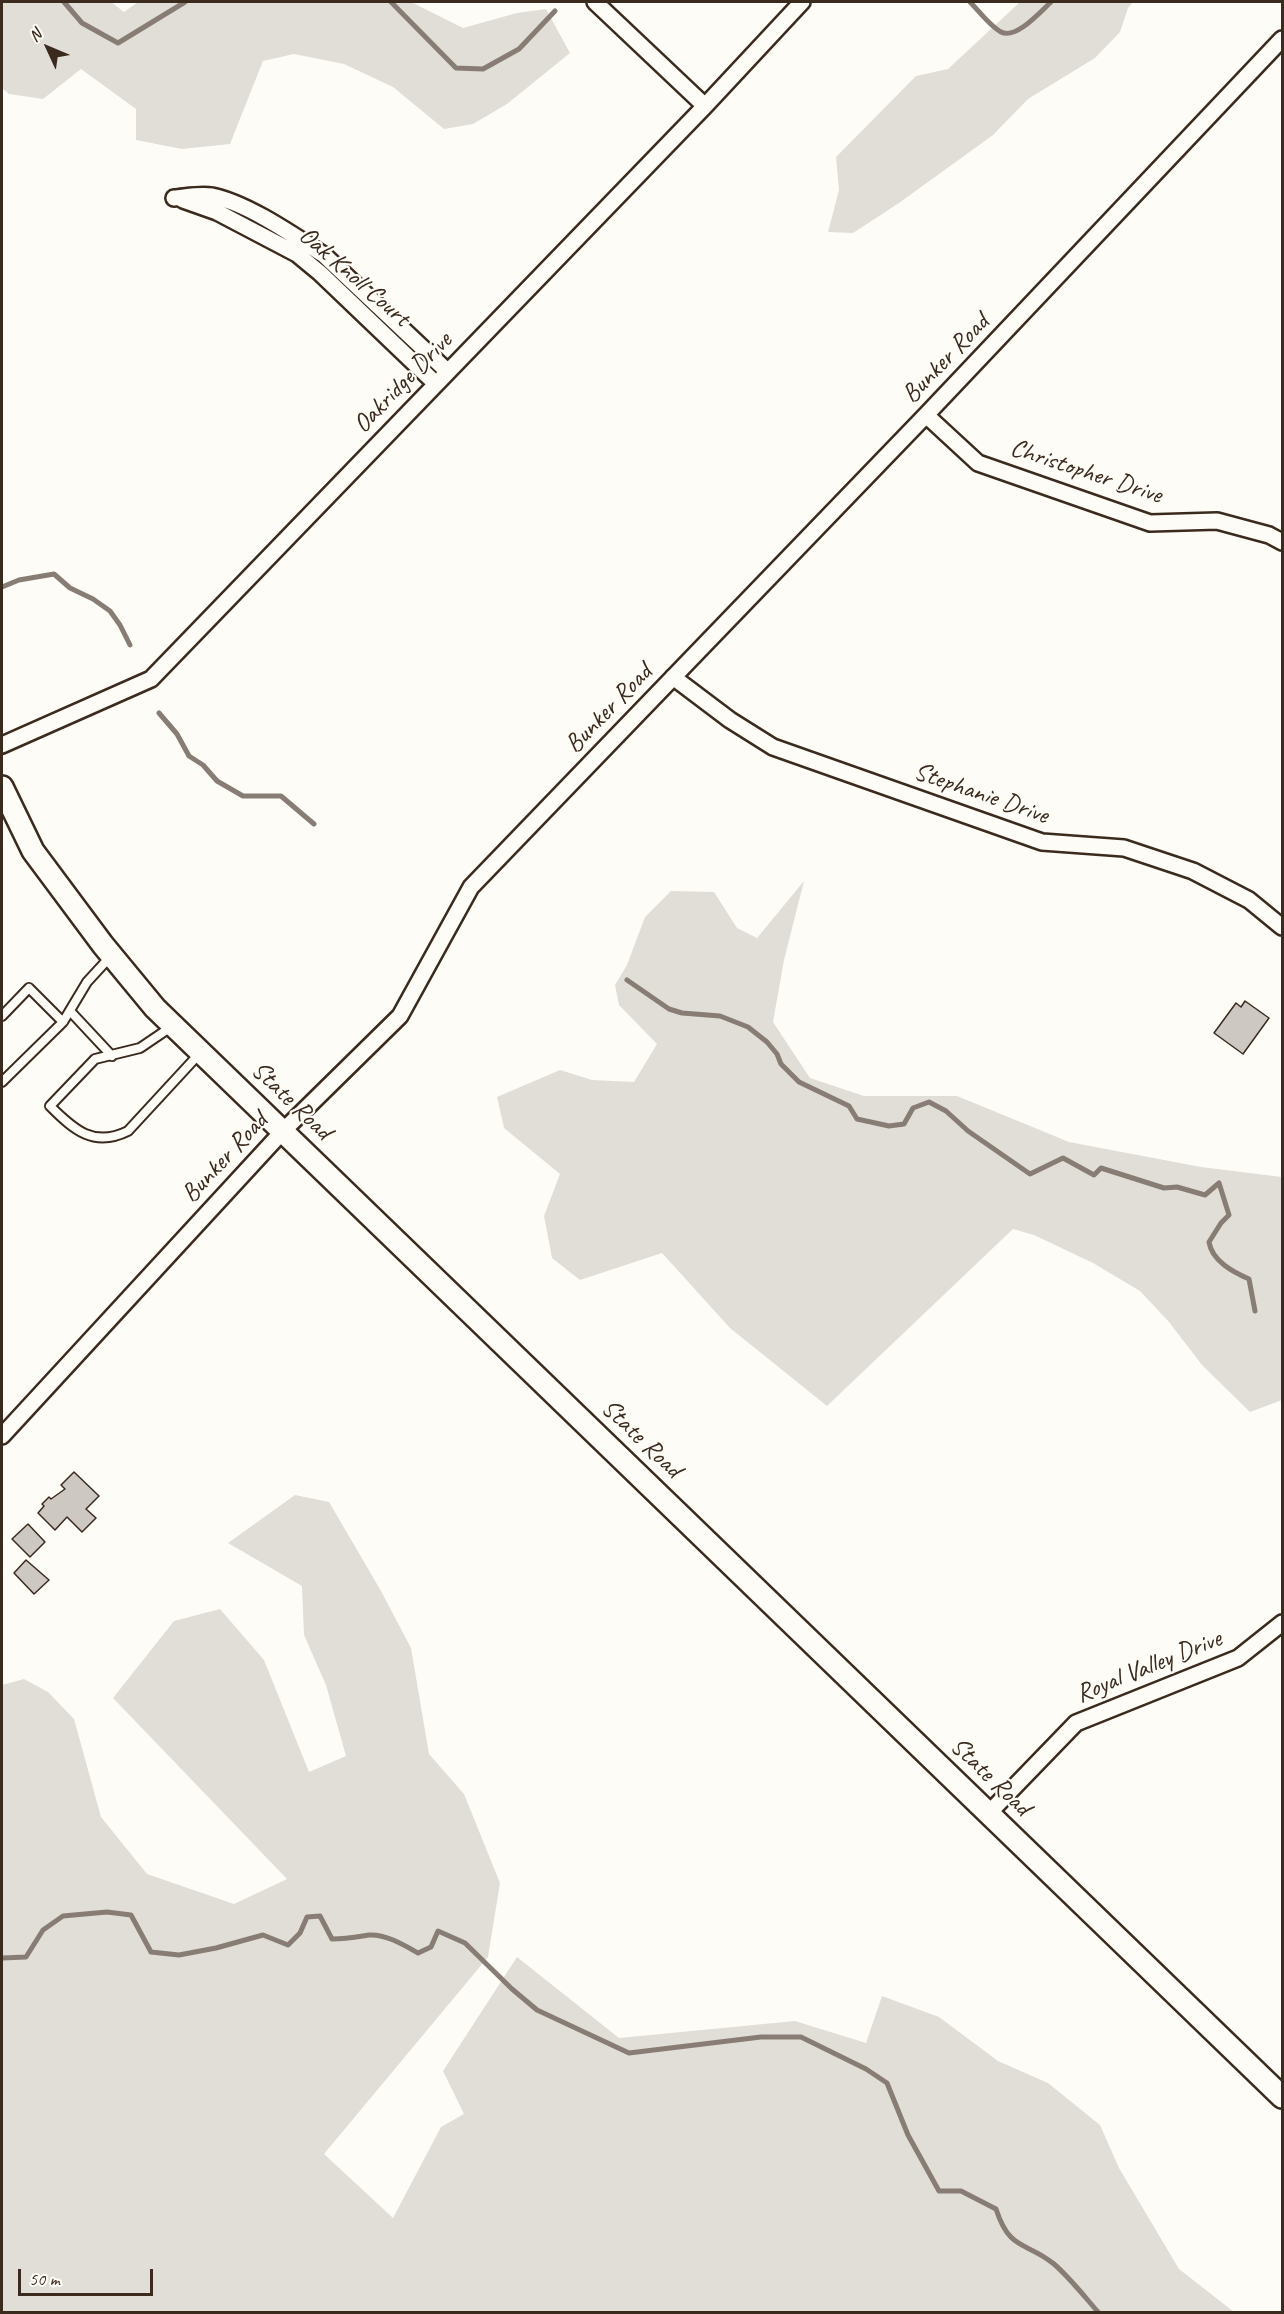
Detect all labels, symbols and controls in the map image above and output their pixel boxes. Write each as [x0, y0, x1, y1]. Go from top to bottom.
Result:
north arrow [18, 18, 78, 78]
text: N [24, 25, 46, 46]
street label: Oak Knoll Court [292, 220, 416, 334]
street label: Bunker Road [896, 308, 996, 410]
street label: Oakridge Drive [347, 326, 459, 440]
street label: Christopher Drive [1006, 433, 1166, 511]
street label: Bunker Road [559, 658, 659, 760]
street label: Stephanie Drive [910, 756, 1052, 832]
street label: State Road [244, 1055, 338, 1147]
street label: Bunker Road [175, 1106, 275, 1210]
street label: State Road [594, 1393, 688, 1485]
street label: Royal Valley Drive [1072, 1624, 1226, 1710]
street label: State Road [943, 1731, 1037, 1823]
scale bar [21, 2257, 156, 2295]
text: 50 m [29, 2268, 60, 2290]

